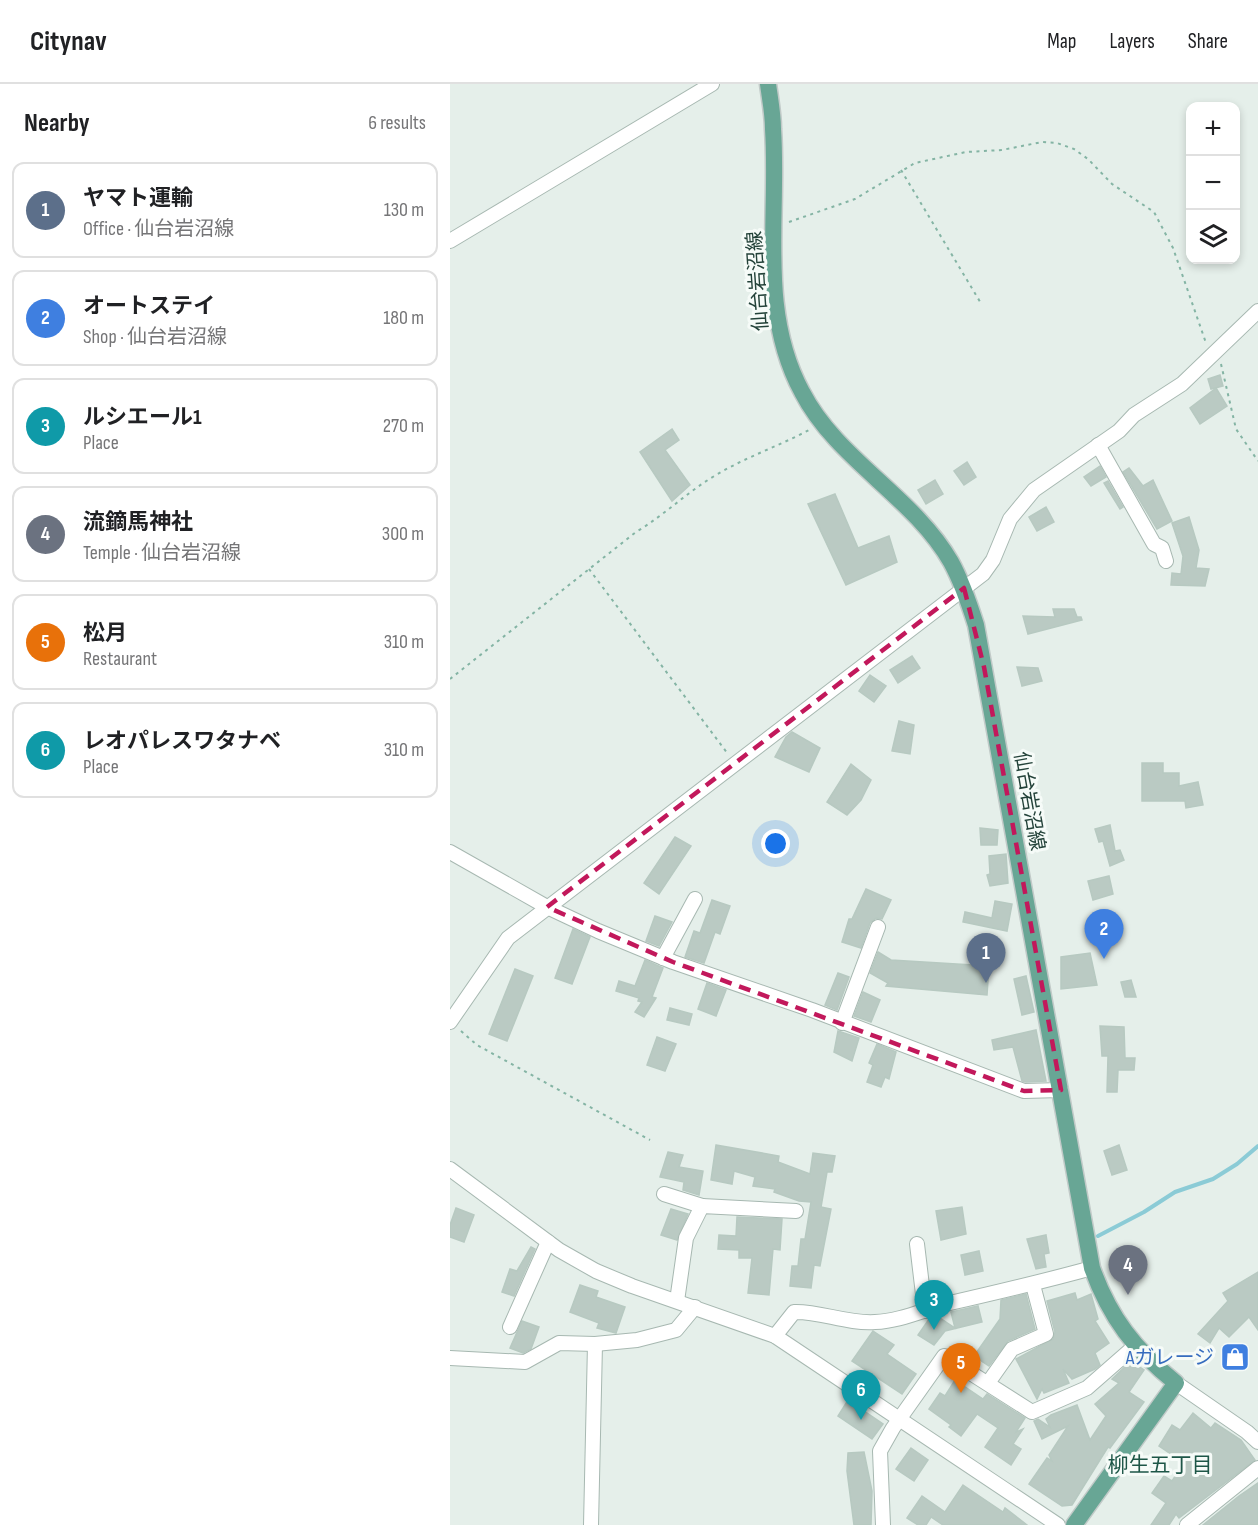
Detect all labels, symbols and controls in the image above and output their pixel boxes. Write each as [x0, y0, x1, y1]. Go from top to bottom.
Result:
text: Citynav [30, 25, 107, 58]
text: Map [1047, 29, 1076, 54]
text: Layers [1109, 29, 1155, 54]
text: Share [1188, 29, 1228, 54]
map controls [1186, 102, 1240, 264]
button: + [1186, 102, 1240, 156]
text: Nearby [24, 108, 90, 139]
text: 6 results [368, 111, 426, 135]
button: − [1186, 156, 1240, 210]
text: ヤマト運輸 [83, 185, 193, 212]
text: 1 [42, 198, 49, 222]
text: 130 m [384, 198, 424, 222]
button: layers [1186, 210, 1240, 264]
text: Office · 仙台岩沼線 [83, 217, 234, 241]
street label: 仙台岩沼線 [743, 230, 773, 332]
text: オートステイ [83, 293, 215, 320]
text: 2 [41, 306, 50, 330]
text: 180 m [383, 306, 424, 330]
text: Shop · 仙台岩沼線 [83, 325, 227, 349]
text: ルシエール1 [83, 404, 202, 431]
text: 3 [41, 414, 50, 438]
text: 270 m [383, 414, 424, 438]
text: Place [83, 431, 119, 455]
text: 流鏑馬神社 [83, 509, 193, 536]
text: 4 [41, 522, 50, 546]
text: 300 m [382, 522, 424, 546]
text: Temple · 仙台岩沼線 [83, 541, 241, 565]
text: 松月 [83, 620, 127, 647]
text: 5 [41, 630, 50, 654]
text: 310 m [384, 630, 424, 654]
text: Restaurant [83, 647, 157, 671]
text: レオパレスワタナベ [83, 728, 281, 755]
text: 6 [41, 738, 50, 762]
text: 310 m [384, 738, 424, 762]
street label: 仙台岩沼線 [1009, 750, 1050, 852]
text: Place [83, 755, 119, 779]
your location [761, 829, 790, 858]
pin: 2 [1084, 910, 1124, 959]
pin: 1 [966, 934, 1006, 983]
pin: 4 [1108, 1246, 1148, 1295]
pin: 3 [914, 1280, 954, 1330]
shop icon: Aガレージ [1219, 1341, 1251, 1373]
pin: 5 [942, 1344, 980, 1393]
place label: Aガレージ [1125, 1346, 1214, 1370]
pin: 6 [842, 1370, 880, 1420]
district label: 柳生五丁目 [1108, 1453, 1213, 1478]

